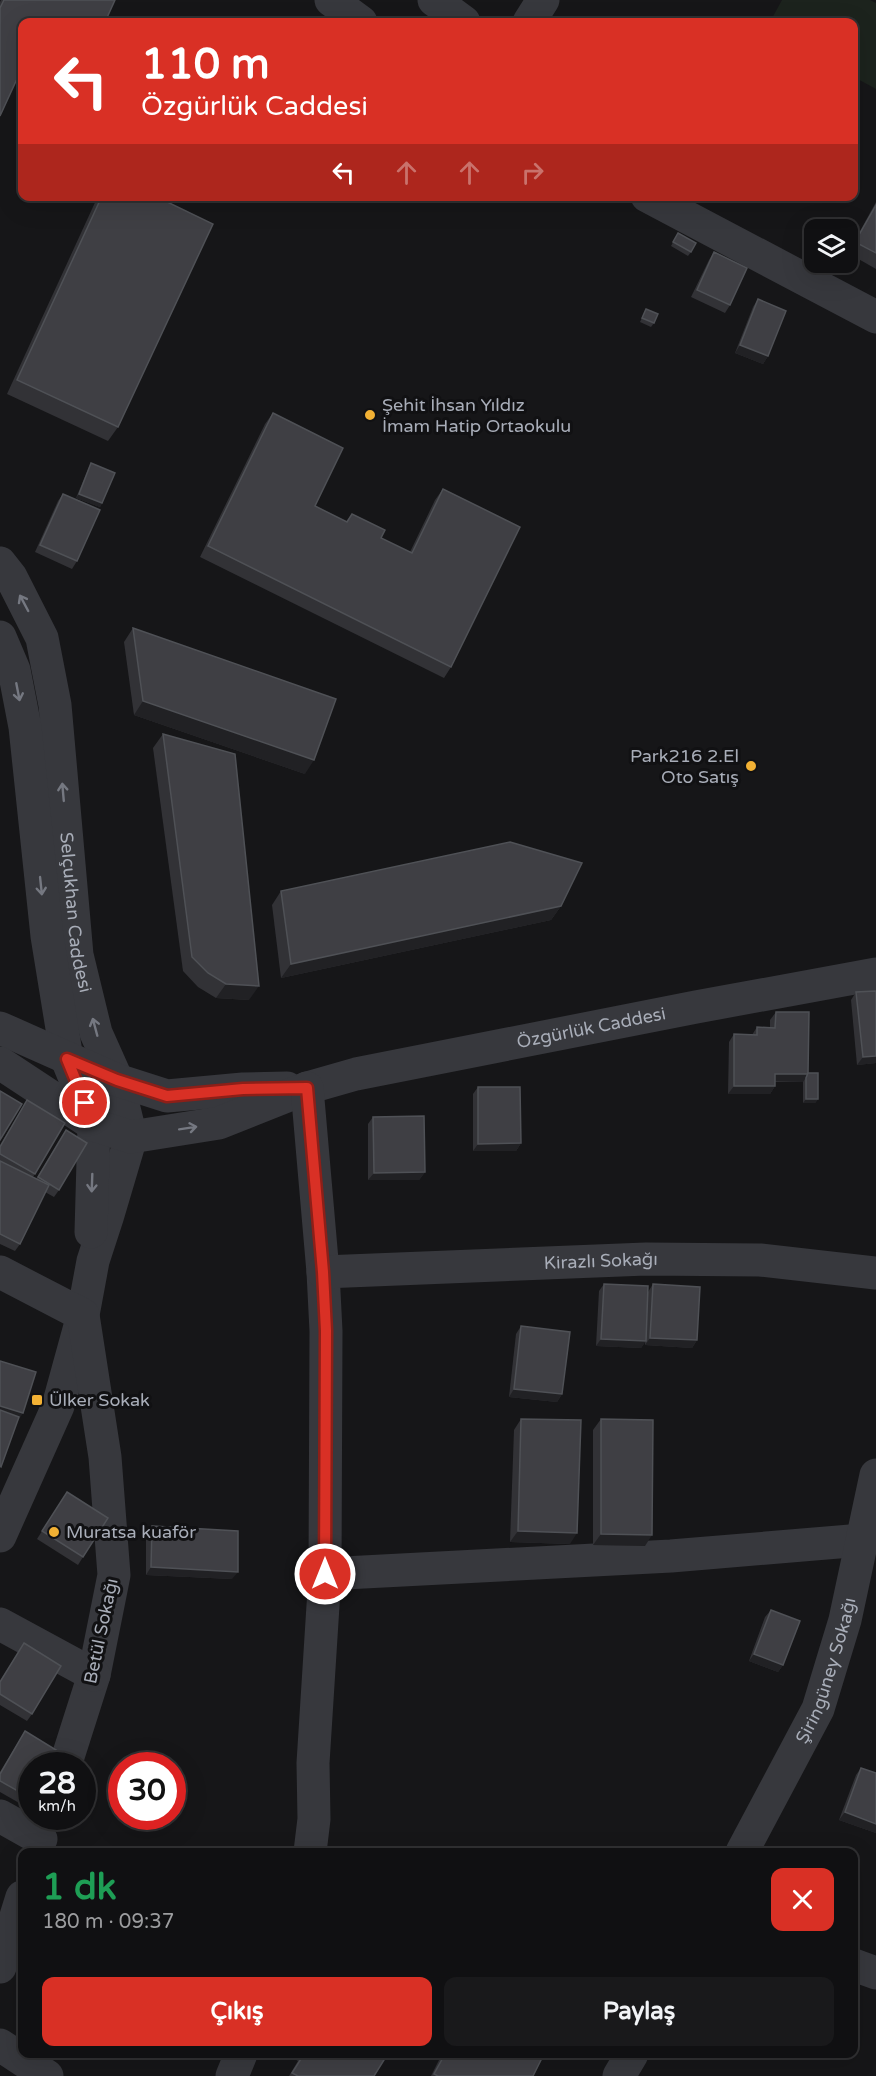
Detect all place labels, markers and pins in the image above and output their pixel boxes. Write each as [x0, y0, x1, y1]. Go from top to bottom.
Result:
place label: Şehit İhsan Yıldız İmam Hatip Ortaokulu [382, 394, 571, 437]
marker: Şehit İhsan Yıldız İmam Hatip Ortaokulu [363, 408, 377, 422]
place label: Park216 2.El Oto Satış [630, 745, 739, 788]
marker: Park216 2.El Oto Satış [744, 759, 758, 773]
pin [59, 1077, 110, 1128]
place label: Ülker Sokak [49, 1389, 150, 1411]
marker: Ülker Sokak [30, 1393, 44, 1407]
place label: Muratsa kuaför [66, 1521, 196, 1543]
marker: Muratsa kuaför [47, 1525, 61, 1539]

